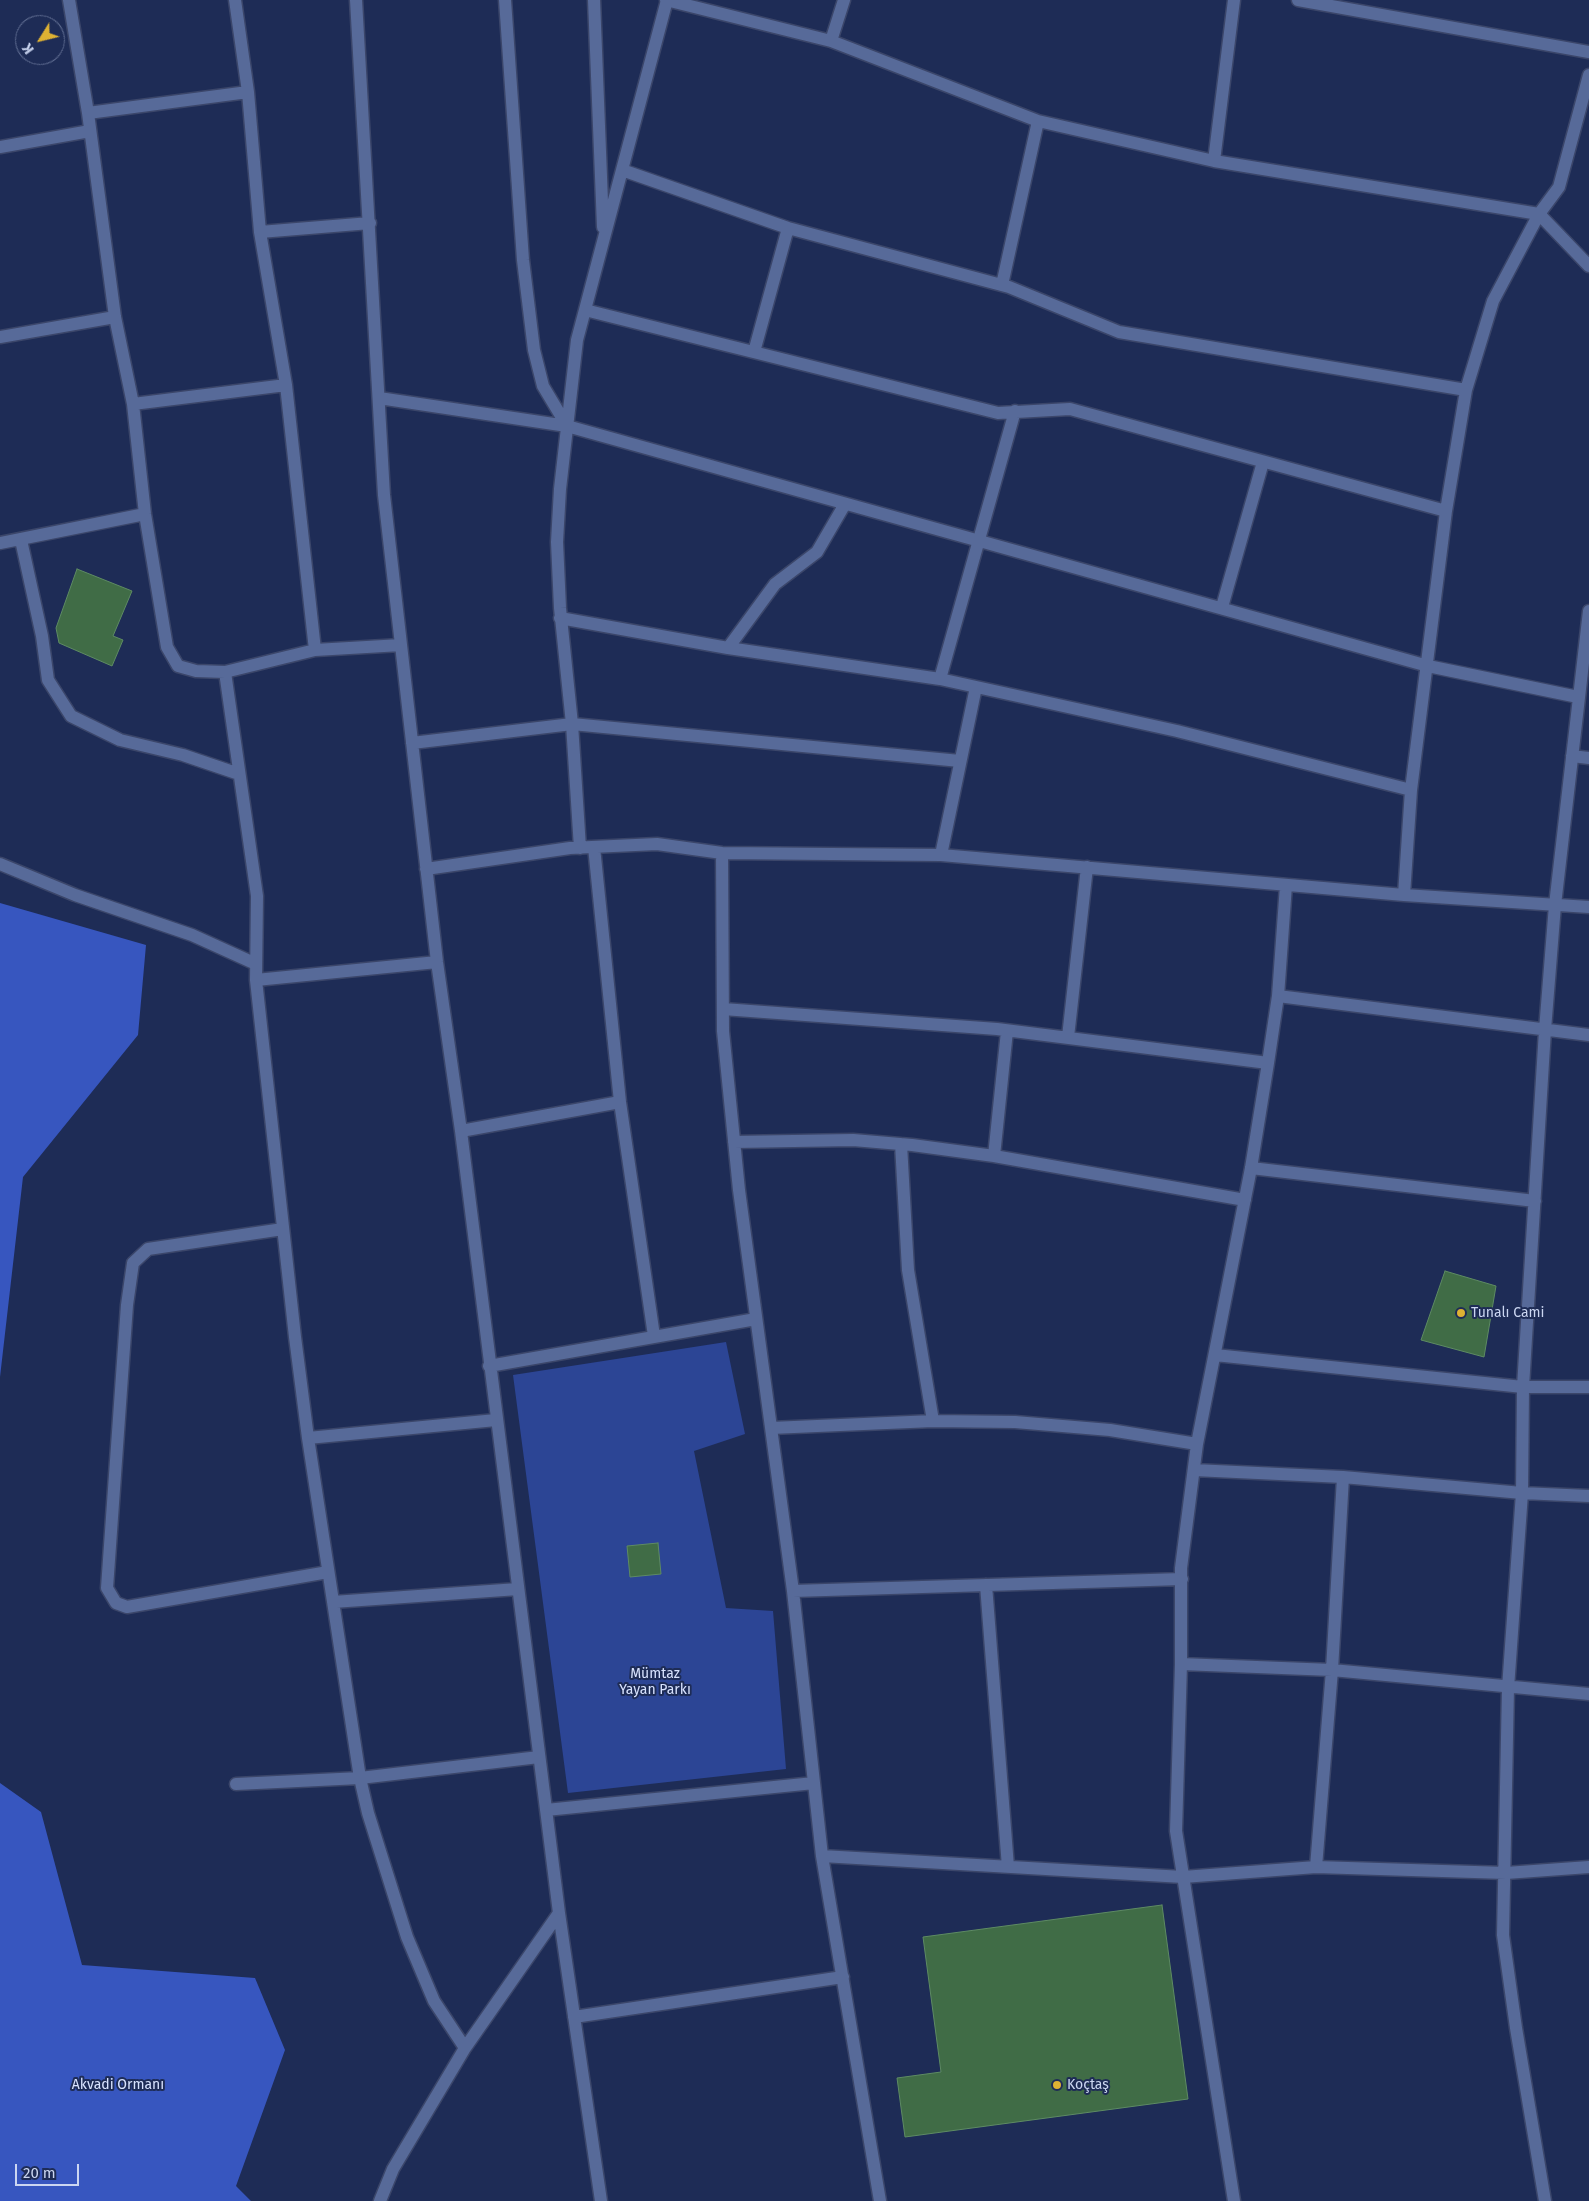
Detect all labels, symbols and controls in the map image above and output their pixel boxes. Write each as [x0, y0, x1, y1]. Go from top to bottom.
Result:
north arrow [15, 15, 65, 65]
text: K [19, 40, 38, 57]
place label: Tunalı Cami [1471, 1305, 1545, 1321]
marker: Tunalı Cami [1455, 1307, 1467, 1319]
park label: Mümtaz Yayan Parkı [619, 1666, 691, 1698]
park label: Akvadi Ormanı [72, 2077, 164, 2093]
place label: Koçtaş [1067, 2077, 1109, 2093]
marker: Koçtaş [1051, 2079, 1063, 2091]
scale bar [18, 2154, 81, 2186]
text: 20 m [23, 2164, 56, 2182]

